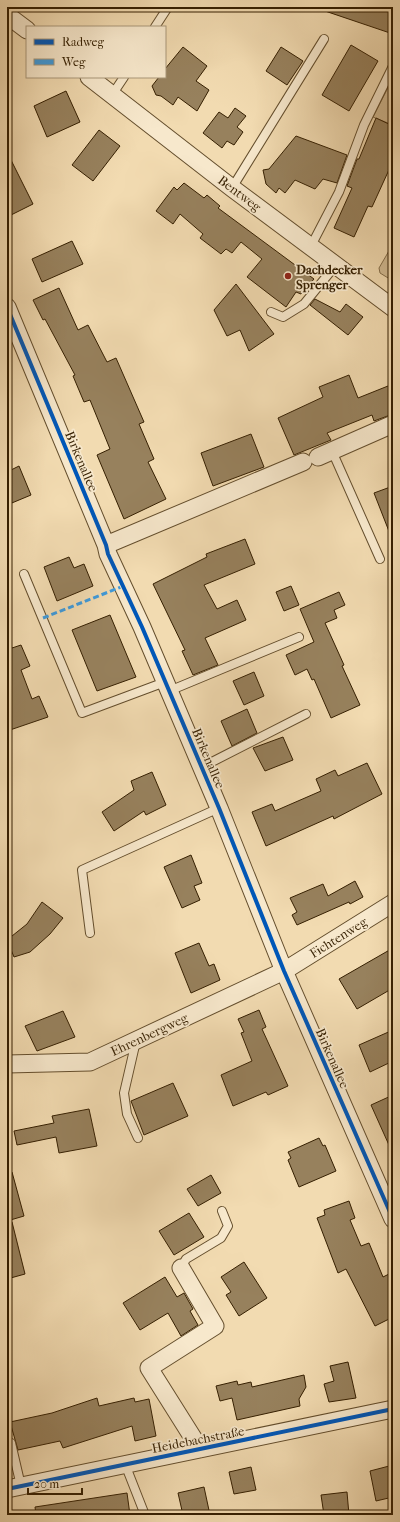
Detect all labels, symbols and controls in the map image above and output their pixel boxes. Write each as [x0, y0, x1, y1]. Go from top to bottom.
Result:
legend [26, 26, 166, 78]
text: Radweg [62, 35, 105, 49]
text: Weg [61, 55, 86, 69]
street label: Bentweg [215, 172, 265, 215]
place label: Dachdecker Sprenger [296, 262, 363, 293]
marker: Dachdecker Sprenger [283, 271, 293, 281]
street label: Birkenallee [62, 429, 101, 494]
street label: Birkenallee [189, 726, 228, 791]
street label: Fichtenweg [307, 913, 371, 961]
street label: Ehrenbergweg [108, 1010, 191, 1059]
street label: Birkenallee [313, 1026, 353, 1091]
street label: Heidebachstraße [150, 1423, 246, 1456]
scale bar [28, 1470, 82, 1496]
text: 20 m [34, 1477, 59, 1491]

